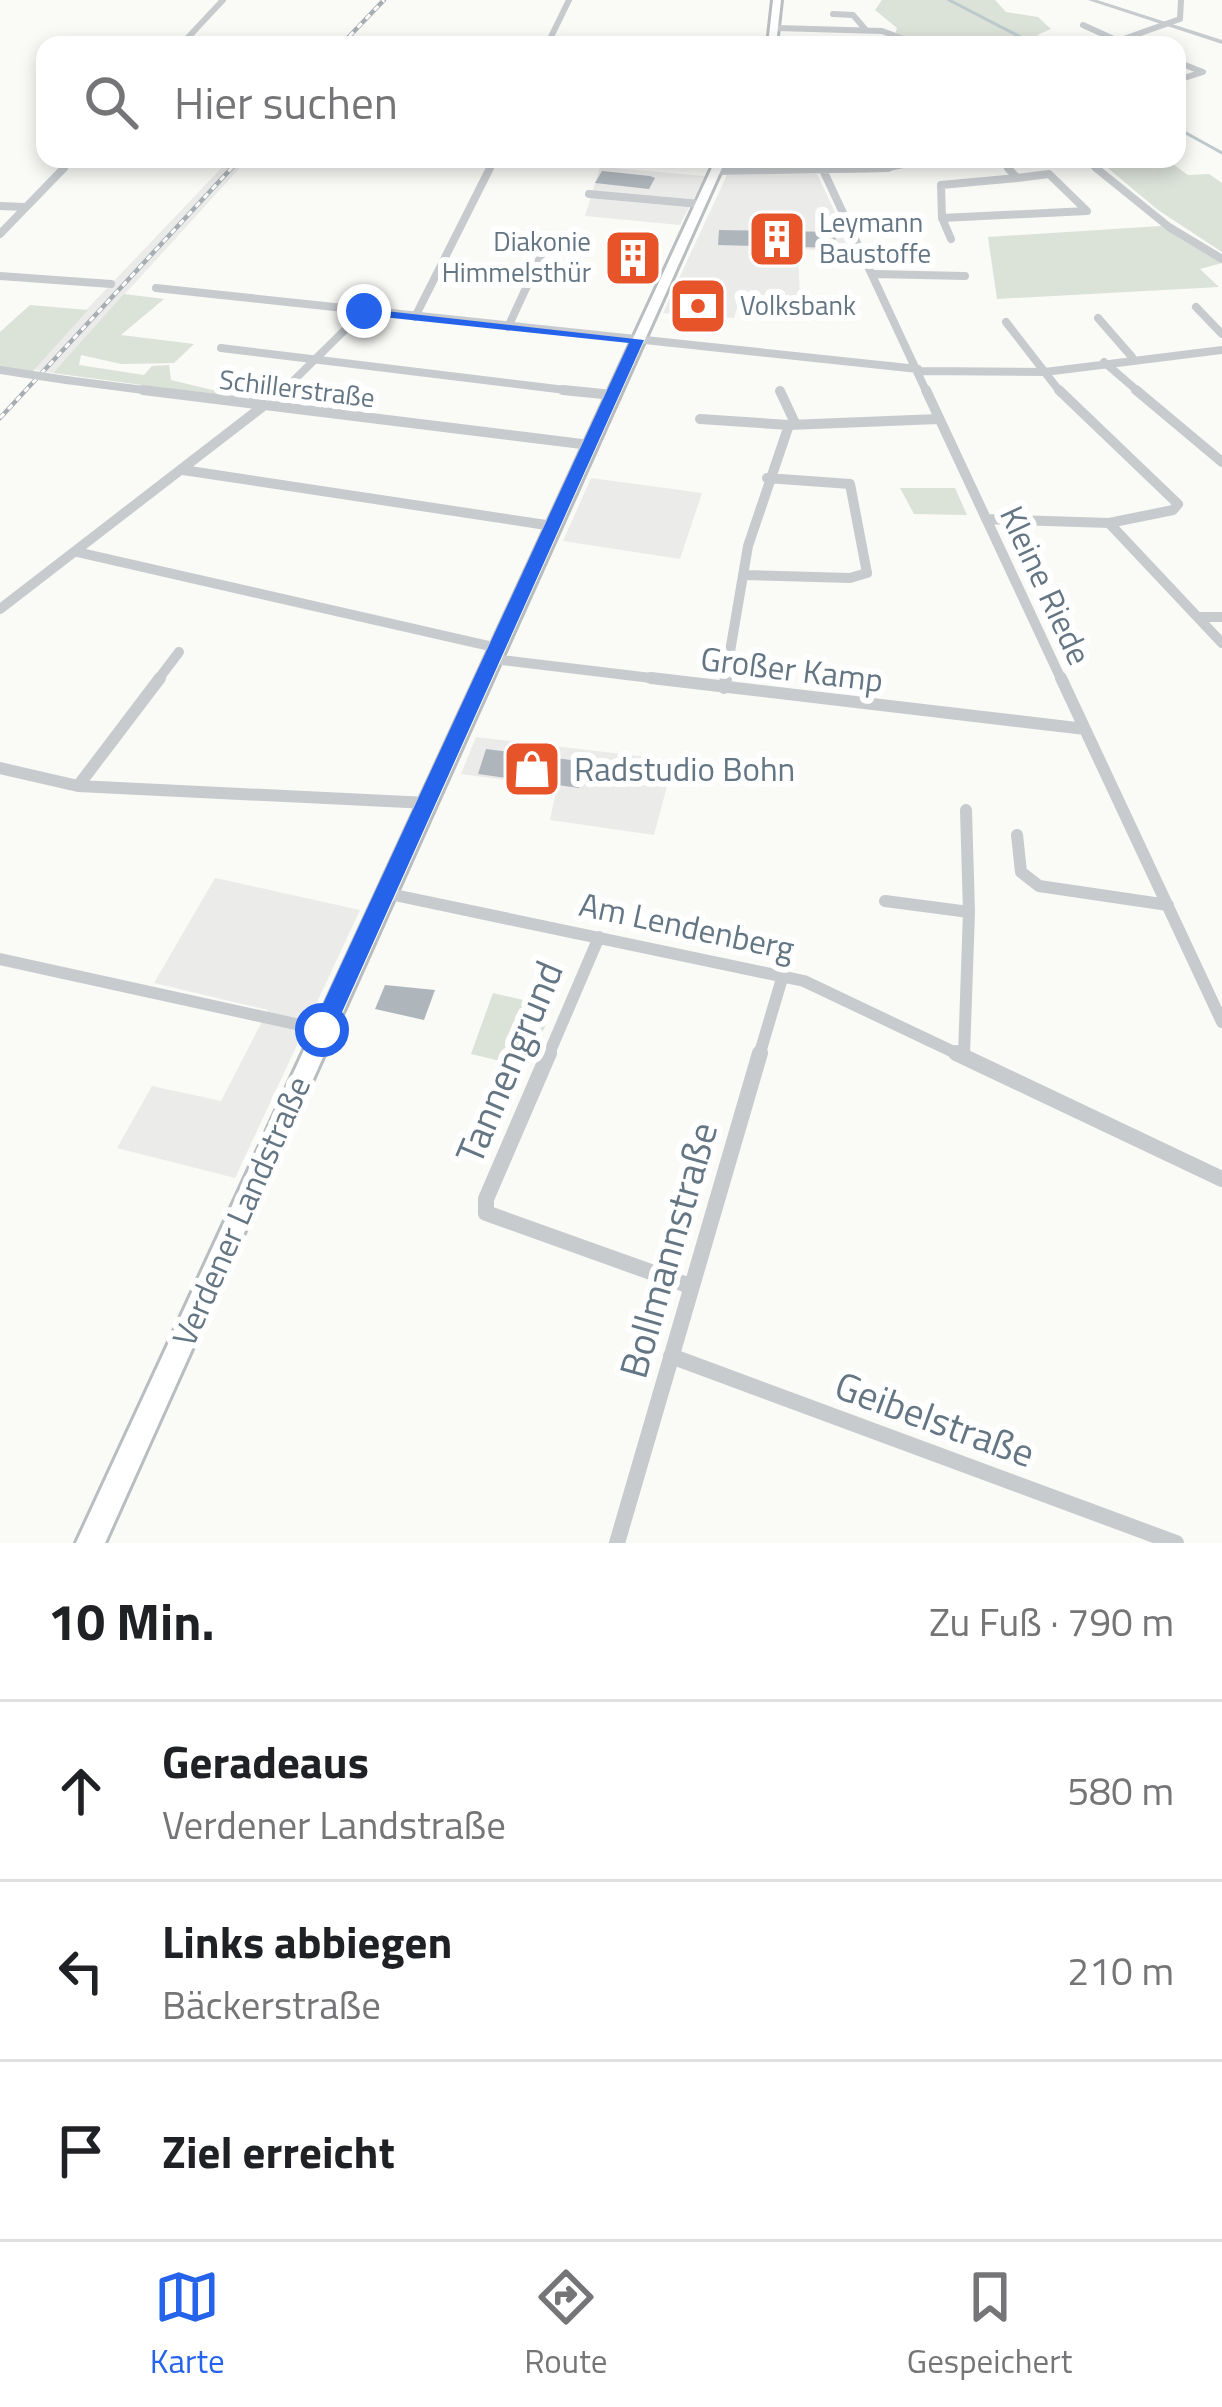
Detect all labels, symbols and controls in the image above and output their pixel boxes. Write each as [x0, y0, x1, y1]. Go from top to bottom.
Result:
search box [36, 36, 1186, 168]
text: Hier suchen [174, 68, 398, 136]
icon: search [78, 69, 144, 135]
place label: Leymann Baustoffe [819, 201, 931, 273]
building icon: Leymann Baustoffe [746, 208, 808, 270]
place label: Diakonie Himmelsthür [442, 220, 591, 292]
building icon: Diakonie Himmelsthür [602, 227, 664, 289]
bank icon: Volksbank [667, 275, 729, 337]
route end [337, 284, 391, 338]
place label: Volksbank [740, 284, 856, 325]
street label: Schillerstraße [217, 358, 377, 417]
street label: Kleine Riede [987, 497, 1105, 673]
street label: Großer Kamp [698, 633, 886, 705]
shop icon: Radstudio Bohn [501, 738, 563, 800]
place label: Radstudio Bohn [574, 744, 795, 794]
street label: Am Lendenberg [575, 879, 799, 973]
street label: Tannengrund [439, 951, 578, 1172]
route start [295, 1003, 349, 1057]
street label: Verdener Landstraße [159, 1068, 323, 1354]
street label: Bollmannstraße [603, 1115, 732, 1385]
street label: Geibelstraße [827, 1355, 1043, 1482]
text: 10 Min. [48, 1582, 215, 1660]
text: Zu Fuß · 790 m [929, 1592, 1174, 1651]
text: Geradeaus [162, 1727, 369, 1795]
icon: ahead [48, 1758, 114, 1824]
text: 580 m [1067, 1761, 1174, 1820]
text: Verdener Landstraße [162, 1795, 506, 1854]
text: Links abbiegen [162, 1907, 452, 1975]
icon: left [48, 1938, 114, 2004]
text: 210 m [1067, 1941, 1174, 2000]
text: Bäckerstraße [162, 1975, 381, 2034]
text: Ziel erreicht [162, 2117, 395, 2185]
icon: arrive [48, 2118, 114, 2184]
tab: Karte [150, 2264, 225, 2386]
tab: Route [524, 2264, 607, 2386]
tab: Gespeichert [907, 2264, 1072, 2386]

